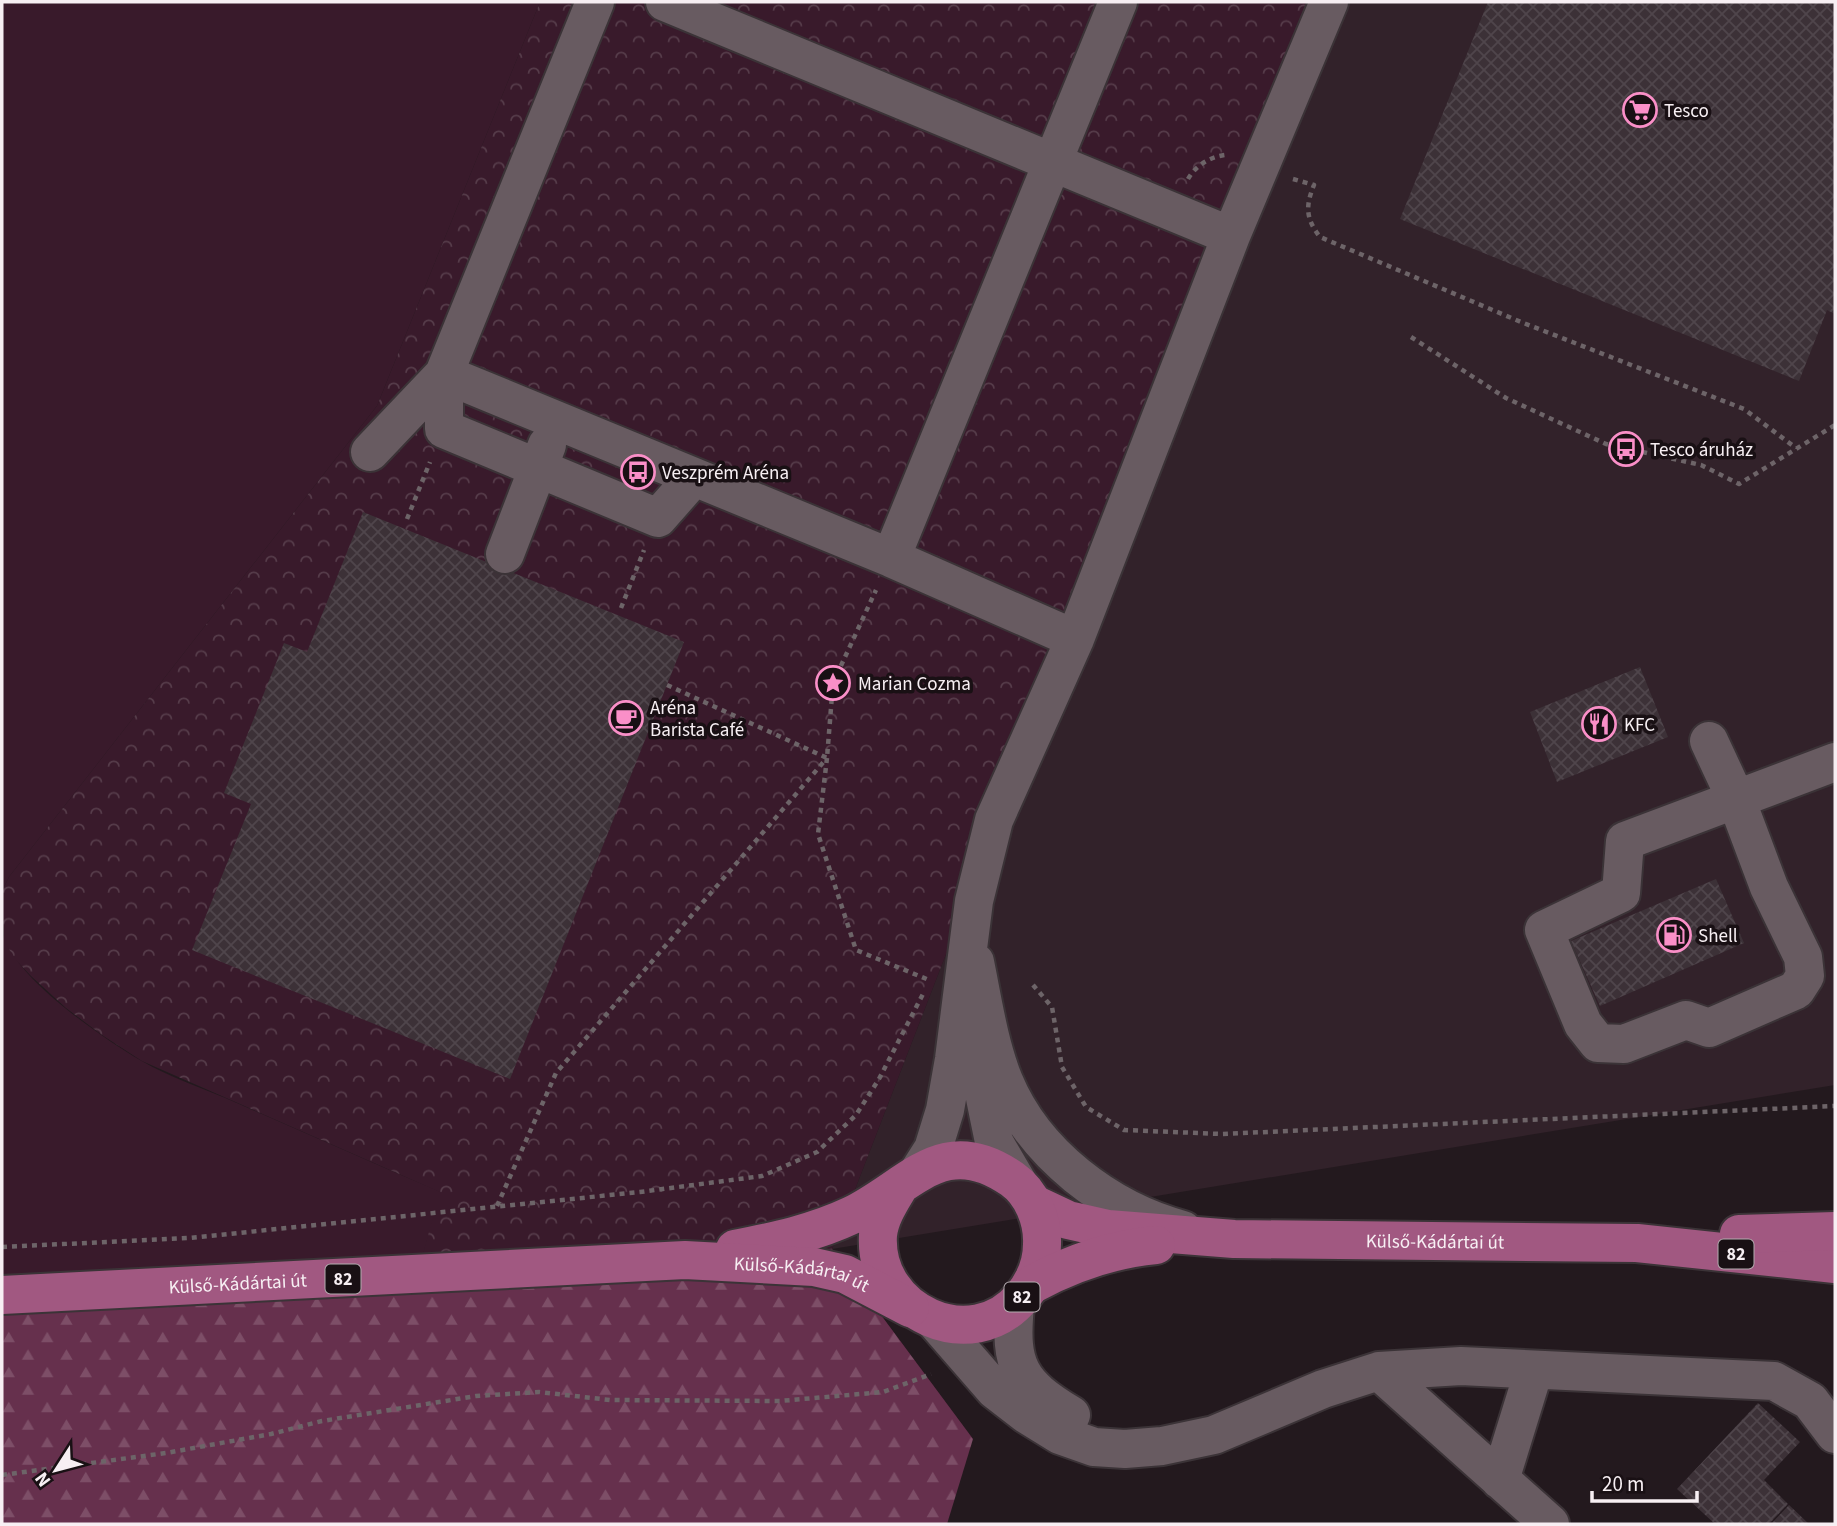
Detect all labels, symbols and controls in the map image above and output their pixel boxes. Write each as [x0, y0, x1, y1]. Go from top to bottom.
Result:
supermarket icon: Tesco [1621, 91, 1659, 129]
place label: Tesco [1664, 98, 1709, 125]
bus stop icon: Tesco áruház [1607, 430, 1645, 468]
place label: Tesco áruház [1650, 437, 1753, 464]
bus stop icon: Veszprém Aréna [619, 453, 657, 491]
place label: Veszprém Aréna [662, 460, 789, 487]
place icon: Marian Cozma [814, 664, 852, 702]
place label: Marian Cozma [858, 671, 971, 698]
place label: Aréna Barista Café [650, 695, 744, 744]
cafe icon: Aréna Barista Café [607, 699, 645, 737]
restaurant icon: KFC [1580, 705, 1618, 743]
place label: KFC [1624, 712, 1655, 739]
fuel station icon: Shell [1655, 916, 1693, 954]
place label: Shell [1698, 923, 1738, 950]
street label: Külső-Kádártai út [1366, 1228, 1505, 1257]
road number: 82 [1718, 1240, 1754, 1268]
street label: Külső-Kádártai út [733, 1251, 874, 1300]
road number: 82 [326, 1264, 360, 1294]
street label: Külső-Kádártai út [168, 1267, 308, 1301]
road number: 82 [1004, 1282, 1040, 1312]
north arrow [21, 1435, 91, 1505]
scale bar [1592, 1460, 1697, 1504]
text: N [29, 1466, 58, 1492]
text: 20 m [1602, 1469, 1644, 1499]

